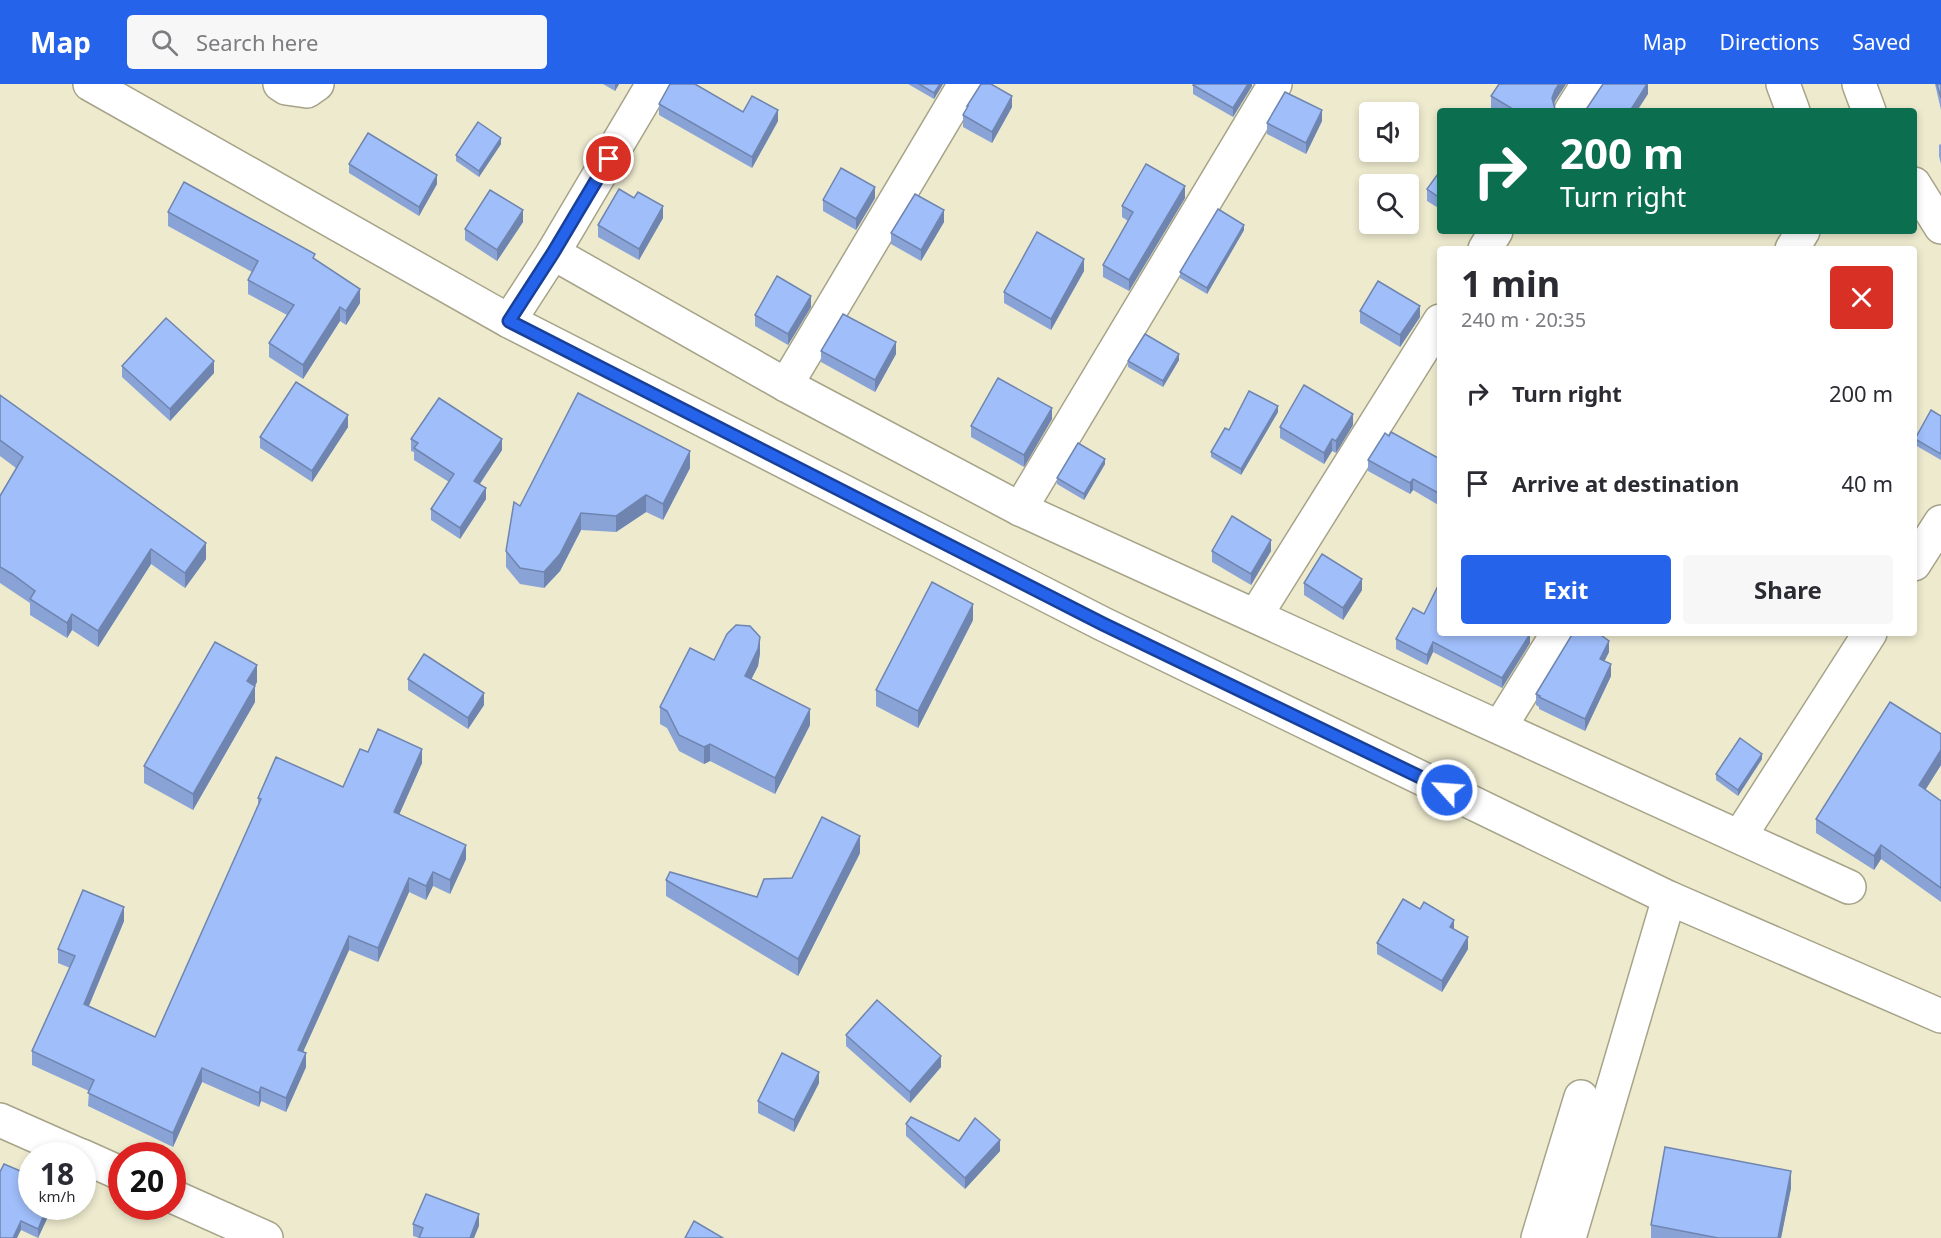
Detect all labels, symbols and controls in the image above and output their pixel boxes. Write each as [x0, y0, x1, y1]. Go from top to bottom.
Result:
search box [127, 15, 547, 69]
text: Map [30, 23, 91, 61]
icon: search [148, 26, 181, 59]
text: Search here [196, 27, 318, 57]
text: Map [1643, 28, 1687, 56]
text: Directions [1720, 28, 1819, 56]
text: Saved [1852, 28, 1911, 56]
map controls [1359, 102, 1419, 234]
button: sound [1359, 102, 1419, 162]
text: 200 m [1560, 124, 1684, 181]
icon: right [1461, 132, 1539, 210]
pin [583, 133, 634, 184]
icon: arrive [592, 142, 625, 175]
button: search [1359, 174, 1419, 234]
text: Turn right [1560, 178, 1686, 215]
text: 1 min [1461, 259, 1560, 308]
button: close [1830, 266, 1893, 329]
text: 240 m · 20:35 [1461, 306, 1586, 333]
icon: right [1461, 377, 1494, 410]
text: Turn right [1512, 378, 1622, 408]
text: 200 m [1829, 378, 1893, 408]
icon: arrive [1461, 467, 1494, 500]
text: Arrive at destination [1512, 468, 1739, 498]
text: 40 m [1842, 468, 1893, 498]
button: Exit [1461, 555, 1671, 624]
button: Share [1683, 555, 1893, 624]
position arrow [1415, 758, 1479, 822]
speed limit sign: 20 [108, 1142, 186, 1220]
text: 18 [40, 1153, 74, 1194]
text: km/h [39, 1186, 75, 1206]

